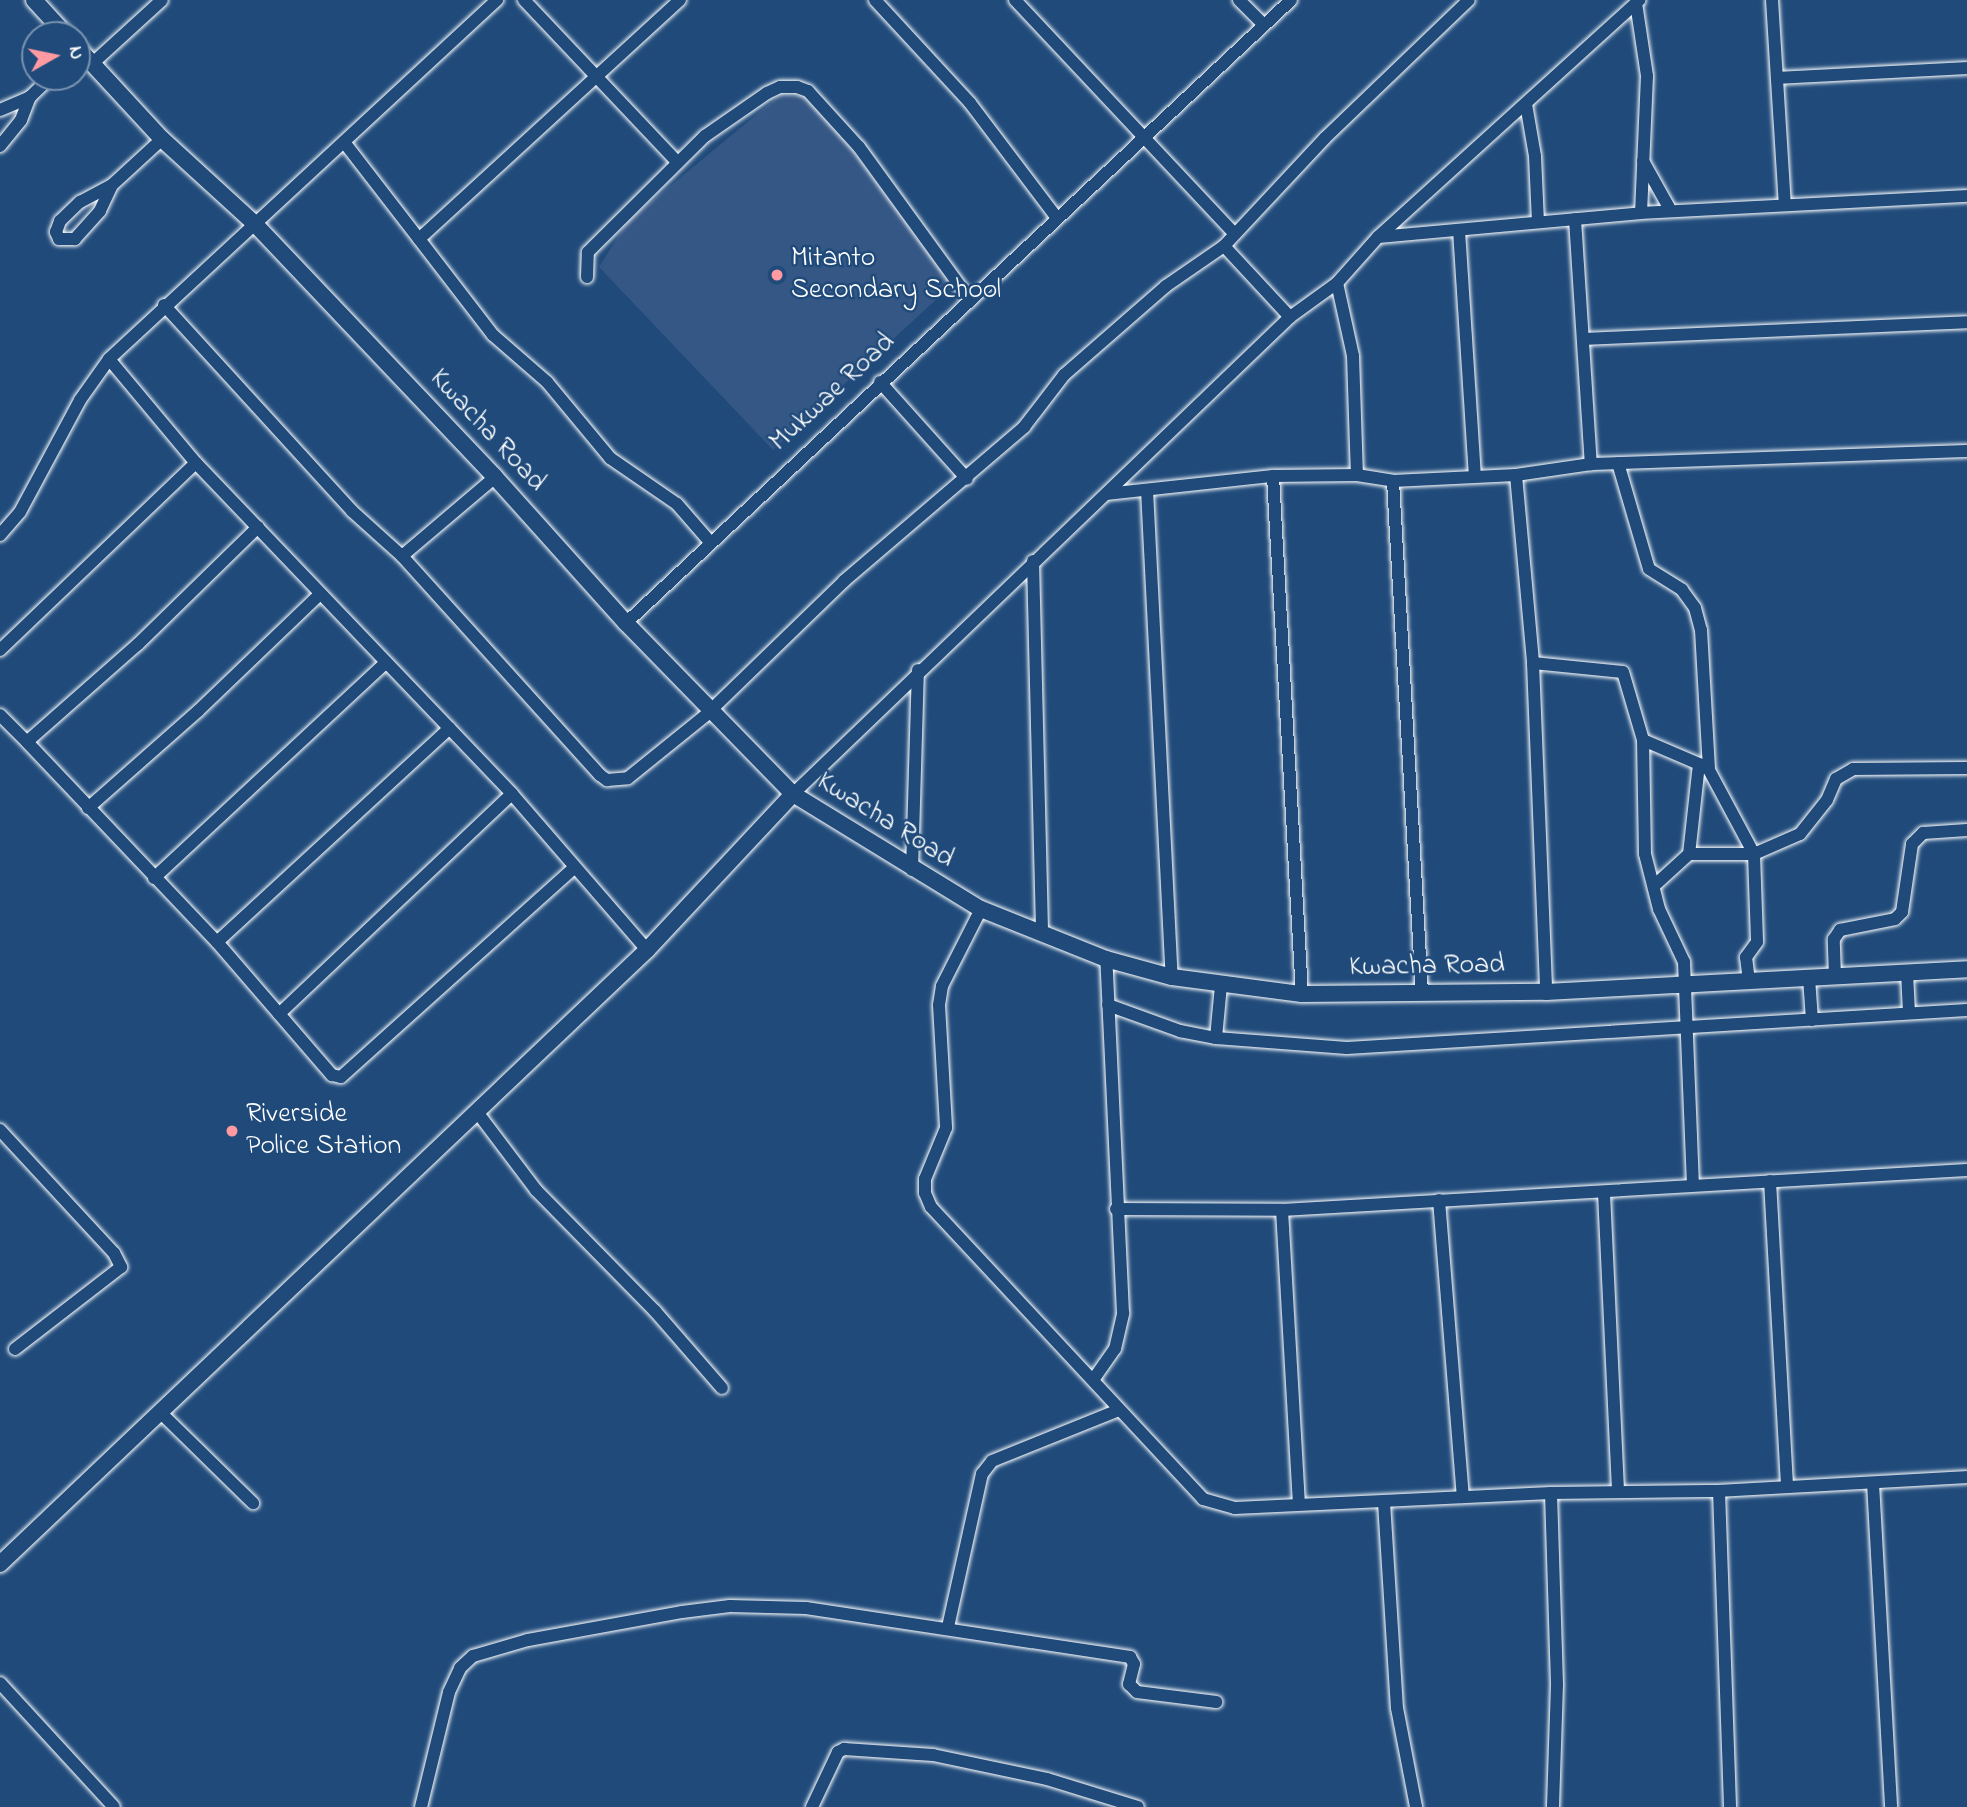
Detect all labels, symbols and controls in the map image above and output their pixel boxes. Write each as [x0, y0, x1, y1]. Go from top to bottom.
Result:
north arrow [21, 21, 91, 91]
text: N [61, 44, 90, 61]
place label: Mitanto Secondary School [791, 242, 1001, 308]
marker: Mitanto Secondary School [769, 267, 785, 283]
street label: Mukwae Road [763, 326, 903, 460]
street label: Kwacha Road [422, 363, 552, 499]
street label: Kwacha Road [810, 765, 960, 877]
street label: Kwacha Road [1349, 949, 1505, 985]
place label: Riverside Police Station [246, 1098, 401, 1164]
marker: Riverside Police Station [224, 1123, 240, 1139]

